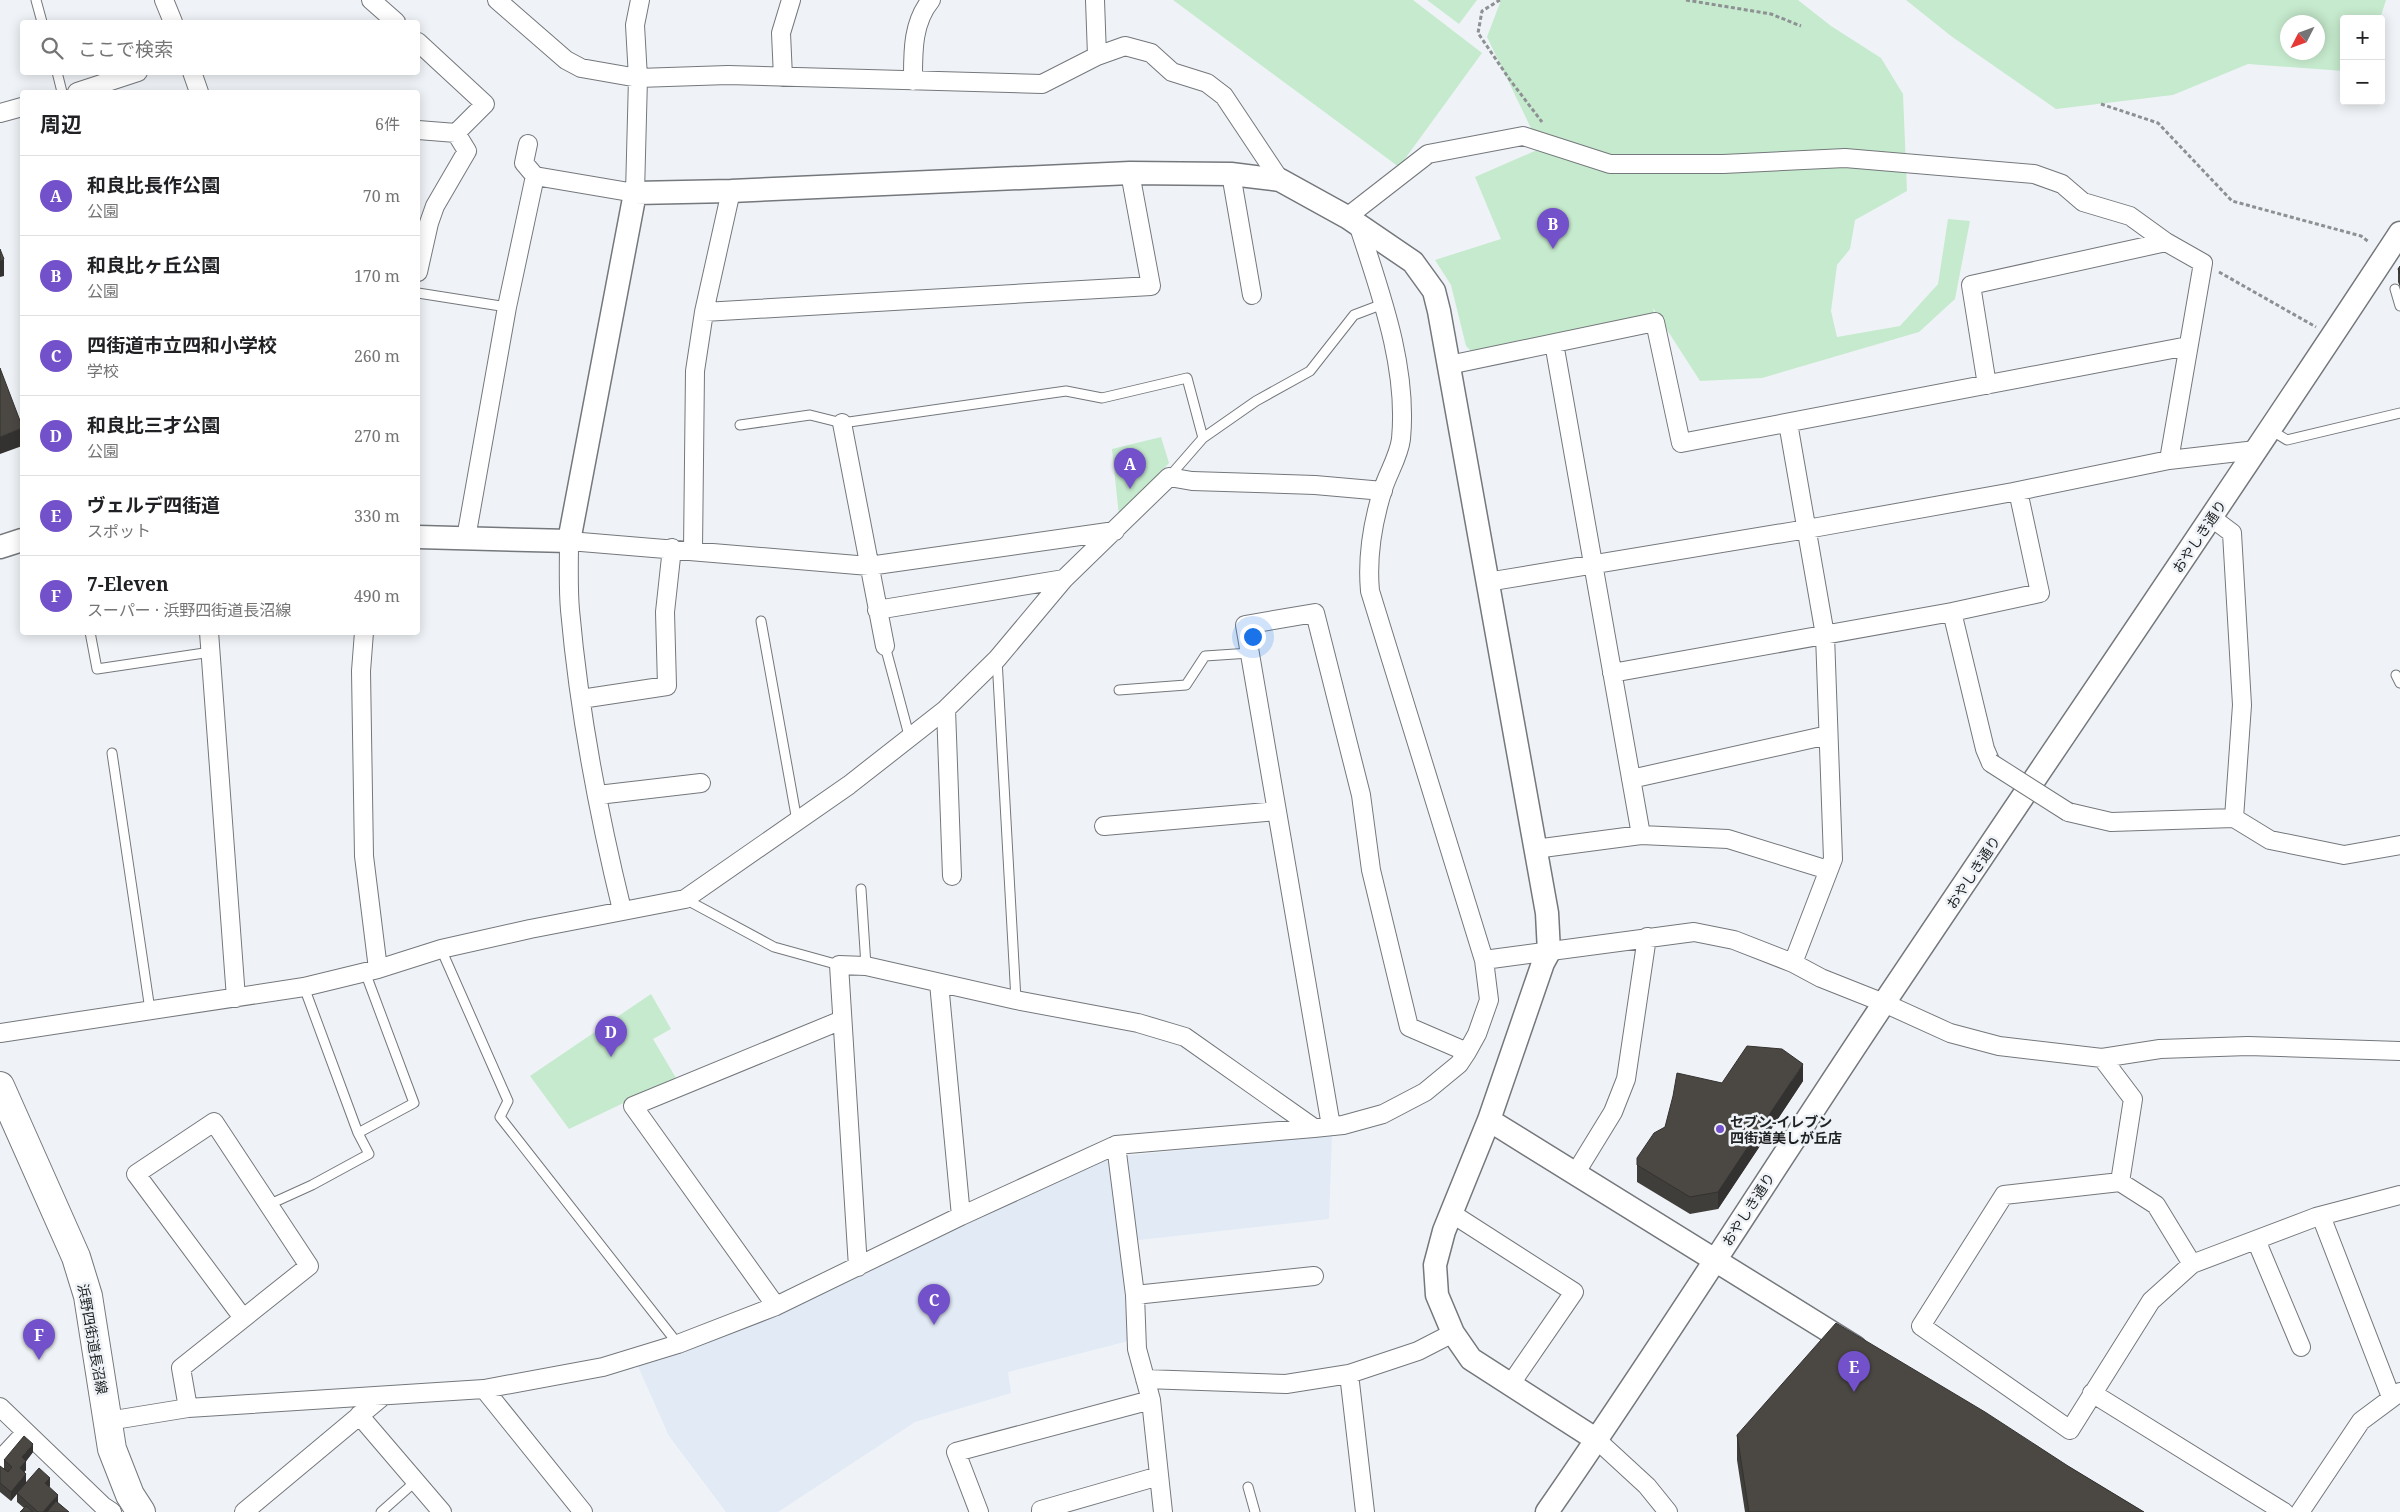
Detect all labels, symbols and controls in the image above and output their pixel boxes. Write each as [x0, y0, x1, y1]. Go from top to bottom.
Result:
north arrow [2280, 15, 2325, 60]
map controls [2340, 15, 2385, 105]
button: + [2340, 15, 2385, 60]
search box [20, 20, 420, 75]
icon: search [38, 34, 66, 62]
text: ここで検索 [78, 36, 173, 62]
button: − [2340, 60, 2385, 105]
text: 周辺 [40, 110, 82, 138]
text: 6件 [375, 113, 400, 135]
text: 和良比長作公園 [87, 172, 220, 198]
text: A [50, 185, 62, 207]
text: 70 m [363, 185, 400, 207]
text: 公園 [87, 200, 119, 222]
pin: B [1537, 208, 1569, 249]
text: 和良比ヶ丘公園 [87, 252, 220, 278]
text: B [51, 265, 61, 287]
text: 170 m [354, 265, 400, 287]
text: 公園 [87, 280, 119, 302]
text: 四街道市立四和小学校 [87, 332, 277, 358]
text: C [51, 345, 61, 367]
text: 260 m [354, 345, 400, 367]
text: 学校 [87, 360, 119, 382]
text: 和良比三才公園 [87, 412, 220, 438]
text: D [50, 425, 62, 447]
text: 270 m [354, 425, 400, 447]
text: 公園 [87, 440, 119, 462]
pin: A [1114, 448, 1146, 489]
text: ヴェルデ四街道 [87, 492, 220, 518]
street label: おやしき通り [2168, 496, 2230, 576]
text: E [51, 505, 61, 527]
text: 330 m [354, 505, 400, 527]
text: スポット [87, 520, 151, 542]
text: 7-Eleven [87, 571, 169, 597]
text: F [51, 585, 61, 607]
text: 490 m [354, 585, 400, 607]
text: スーパー · 浜野四街道長沼線 [87, 599, 291, 621]
your location [1240, 624, 1266, 650]
street label: おやしき通り [1942, 832, 2004, 912]
pin: D [595, 1016, 627, 1057]
place label: セブン-イレブン 四街道美しが丘店 [1730, 1112, 1842, 1147]
marker: セブン-イレブン 四街道美しが丘店 [1714, 1123, 1726, 1135]
street label: おやしき通り [1717, 1169, 1779, 1249]
street label: 浜野四街道長沼線 [74, 1282, 112, 1396]
pin: C [918, 1284, 950, 1325]
pin: F [23, 1319, 55, 1360]
pin: E [1838, 1351, 1870, 1392]

